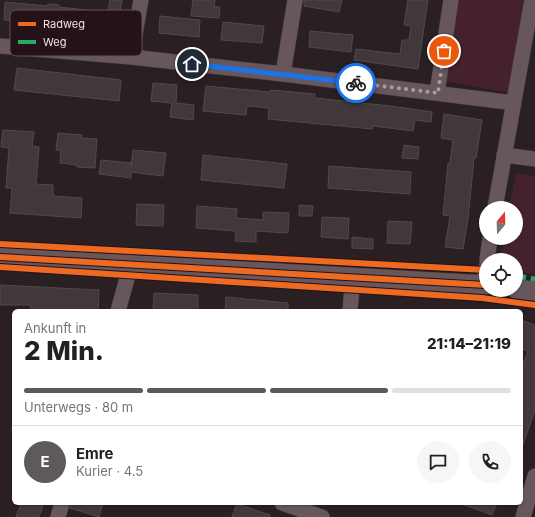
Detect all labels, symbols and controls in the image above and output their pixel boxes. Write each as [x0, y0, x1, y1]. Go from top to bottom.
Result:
legend [10, 10, 142, 56]
text: Radweg [43, 17, 85, 31]
pin [427, 34, 461, 68]
text: Weg [43, 35, 66, 49]
icon: bag [433, 40, 455, 62]
pin [175, 47, 209, 81]
icon: home [181, 53, 203, 75]
courier [336, 63, 376, 103]
icon: bike [345, 72, 367, 94]
north arrow [479, 201, 523, 245]
map controls [479, 201, 523, 297]
button: locate [479, 253, 523, 297]
text: Ankunft in [24, 320, 86, 336]
text: 21:14–21:19 [427, 334, 511, 353]
text: 2 Min. [24, 335, 104, 366]
text: Unterwegs · 80 m [24, 399, 133, 415]
button: chat [417, 441, 459, 483]
button: phone [469, 441, 511, 483]
text: Emre [76, 444, 113, 463]
text: E [40, 452, 50, 471]
text: Kurier · 4.5 [76, 463, 143, 479]

